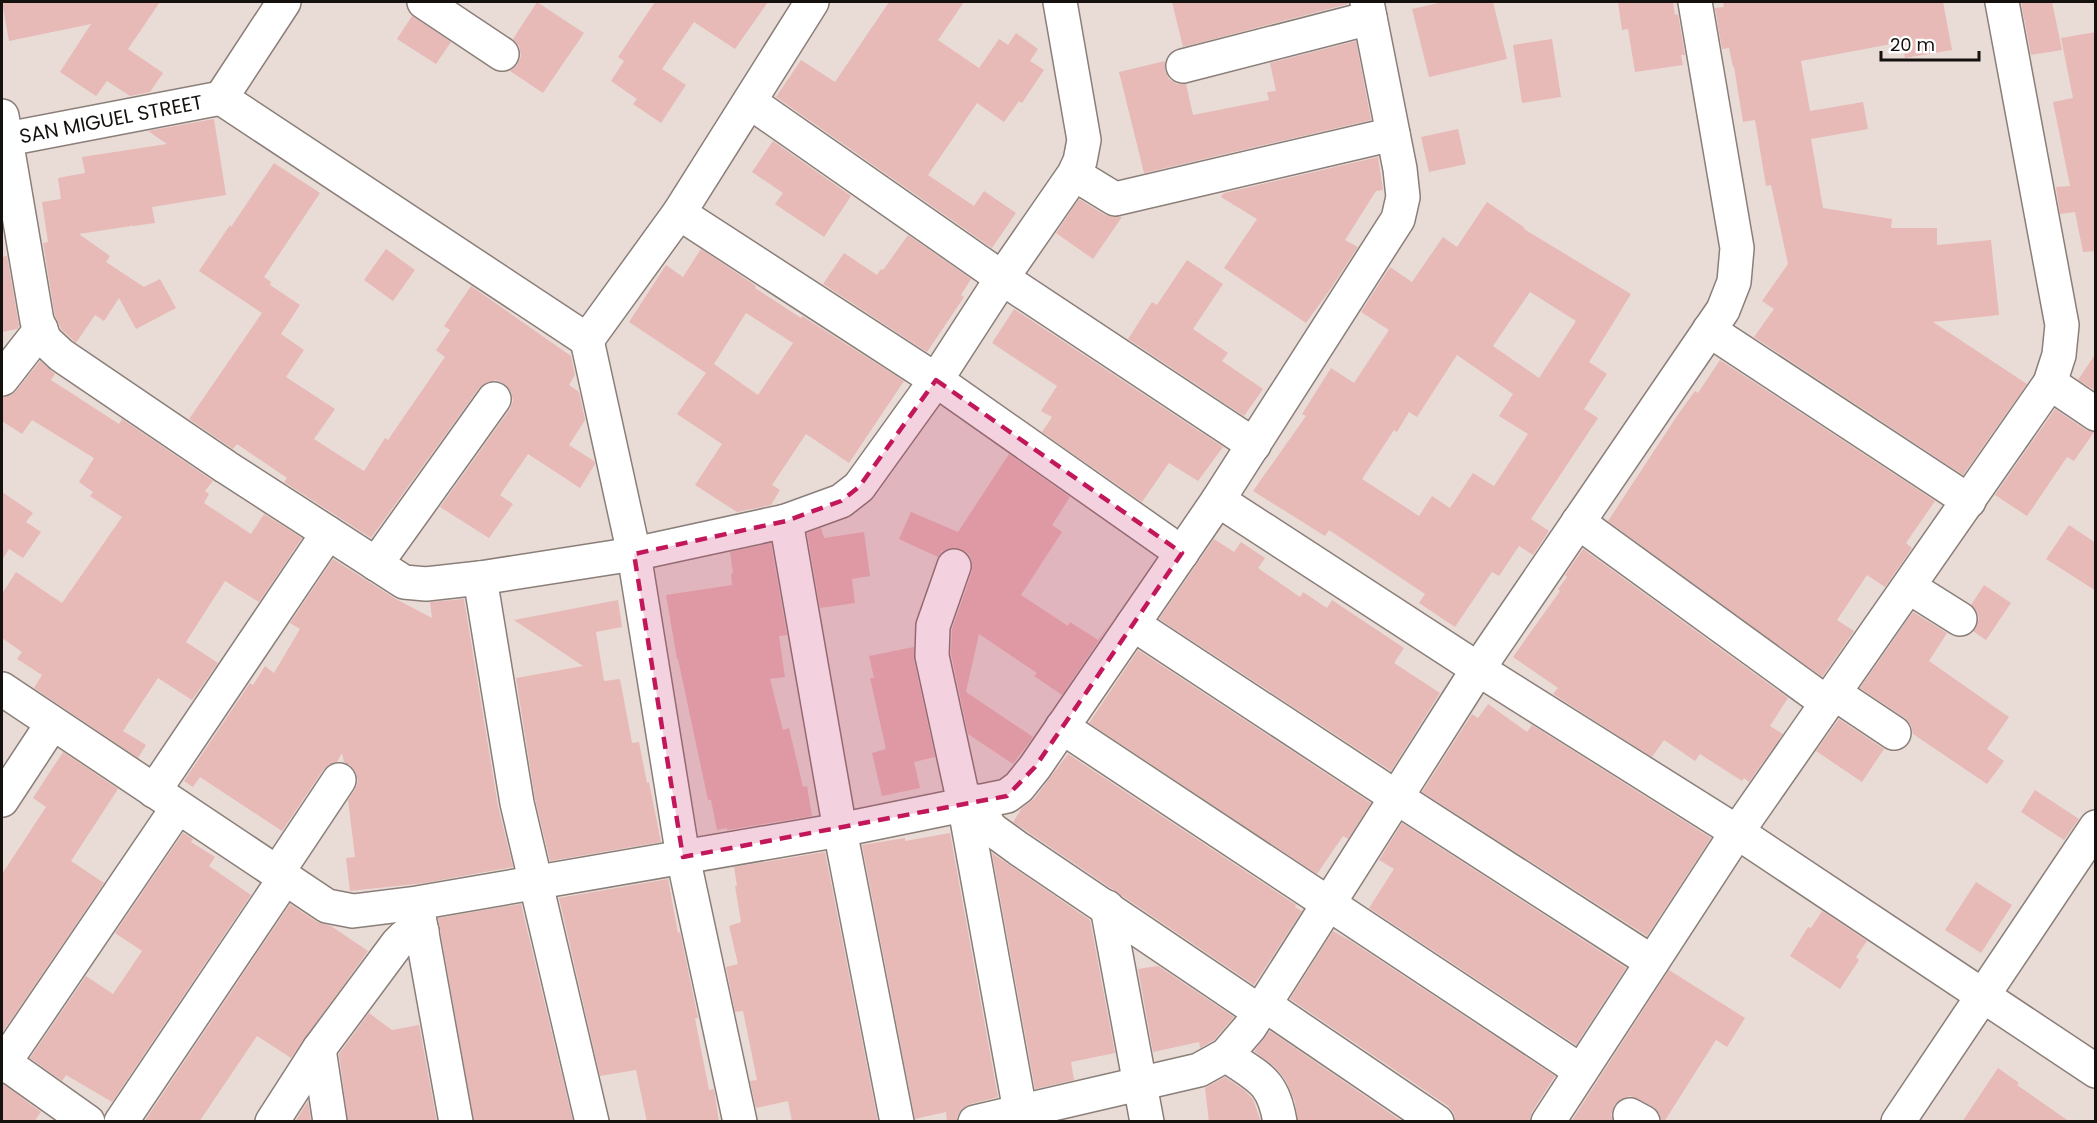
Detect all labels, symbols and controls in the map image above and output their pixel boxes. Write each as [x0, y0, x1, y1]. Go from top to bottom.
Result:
scale bar [1881, 24, 1978, 62]
text: 20 m [1890, 32, 1935, 57]
street label: SAN MIGUEL STREET [17, 88, 205, 150]

